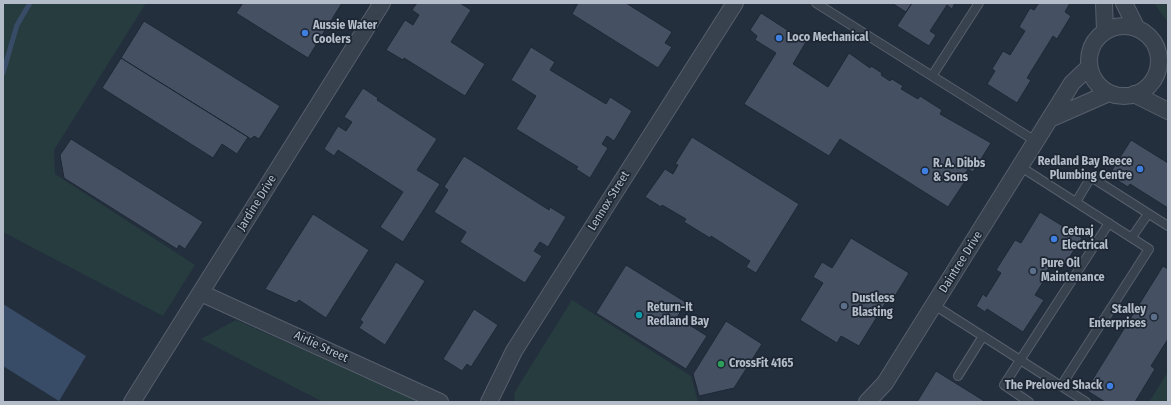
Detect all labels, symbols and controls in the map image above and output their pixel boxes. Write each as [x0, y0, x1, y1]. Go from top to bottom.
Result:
place label: Aussie Water Coolers [313, 19, 377, 47]
marker: Aussie Water Coolers [300, 28, 310, 38]
place label: Loco Mechanical [787, 31, 868, 45]
marker: Loco Mechanical [774, 33, 784, 43]
place label: Redland Bay Reece Plumbing Centre [1038, 155, 1132, 183]
place label: R. A. Dibbs & Sons [933, 157, 985, 185]
marker: Redland Bay Reece Plumbing Centre [1135, 164, 1145, 174]
marker: R. A. Dibbs & Sons [920, 166, 930, 176]
street label: Lennox Street [585, 169, 633, 233]
street label: Jardine Drive [234, 172, 280, 234]
place label: Cetnaj Electrical [1062, 225, 1108, 253]
street label: Daintree Drive [936, 229, 986, 295]
marker: Cetnaj Electrical [1049, 234, 1059, 244]
place label: Pure Oil Maintenance [1041, 257, 1105, 285]
marker: Pure Oil Maintenance [1028, 266, 1038, 276]
place label: Dustless Blasting [852, 292, 894, 320]
place label: Return-It Redland Bay [647, 301, 709, 329]
marker: Dustless Blasting [839, 301, 849, 311]
place label: Stalley Enterprises [1089, 303, 1146, 331]
marker: Return-It Redland Bay [634, 310, 644, 320]
marker: Stalley Enterprises [1149, 312, 1159, 322]
street label: Airlie Street [292, 328, 350, 366]
place label: CrossFit 4165 [729, 357, 793, 371]
marker: CrossFit 4165 [716, 359, 726, 369]
place label: The Preloved Shack [1005, 379, 1102, 393]
marker: The Preloved Shack [1105, 381, 1115, 391]

